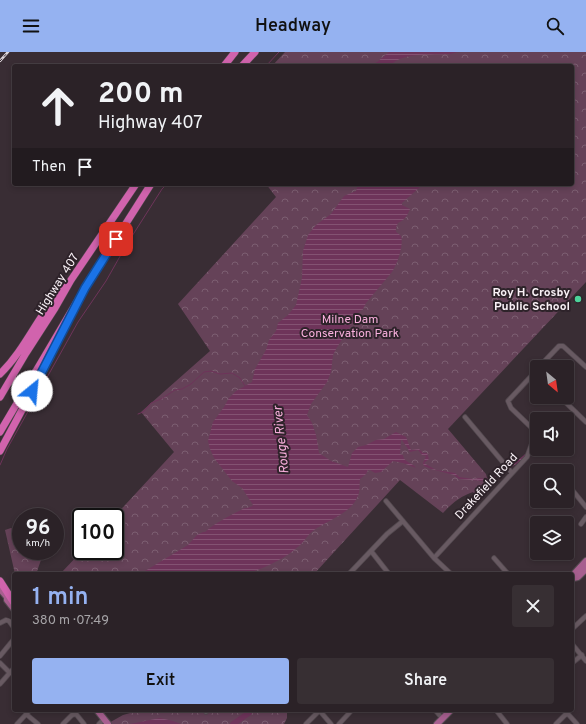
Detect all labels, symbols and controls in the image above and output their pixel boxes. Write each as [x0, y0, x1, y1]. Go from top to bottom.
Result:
icon: menu [20, 15, 42, 37]
text: Headway [255, 15, 331, 38]
icon: search [544, 15, 566, 37]
text: 200 m [98, 77, 184, 113]
icon: ahead [32, 80, 84, 132]
text: Highway 407 [98, 112, 203, 135]
icon: arrive [74, 156, 96, 178]
text: Then [32, 158, 66, 177]
pin [99, 222, 133, 256]
icon: arrive [105, 228, 127, 250]
street label: Highway 407 [33, 251, 83, 318]
place label: Roy H. Crosby Public School [492, 285, 570, 315]
marker: Roy H. Crosby Public School [573, 294, 583, 304]
park label: Milne Dam Conservation Park [301, 312, 399, 342]
north arrow [530, 360, 574, 404]
map controls [530, 360, 574, 560]
position arrow [11, 370, 53, 412]
water label: Rouge River [270, 404, 294, 475]
button: sound [530, 412, 574, 456]
street label: Drakefield Road [452, 450, 522, 523]
button: search [530, 464, 574, 508]
speed limit sign: 100 [72, 508, 124, 560]
text: 96 [26, 516, 50, 542]
button: layers [530, 516, 574, 560]
text: km/h [26, 537, 50, 550]
text: 1 min [32, 583, 89, 613]
button: close [512, 585, 554, 627]
text: 380 m · 07:49 [32, 613, 109, 629]
button: Exit [32, 658, 289, 704]
button: Share [297, 658, 554, 704]

